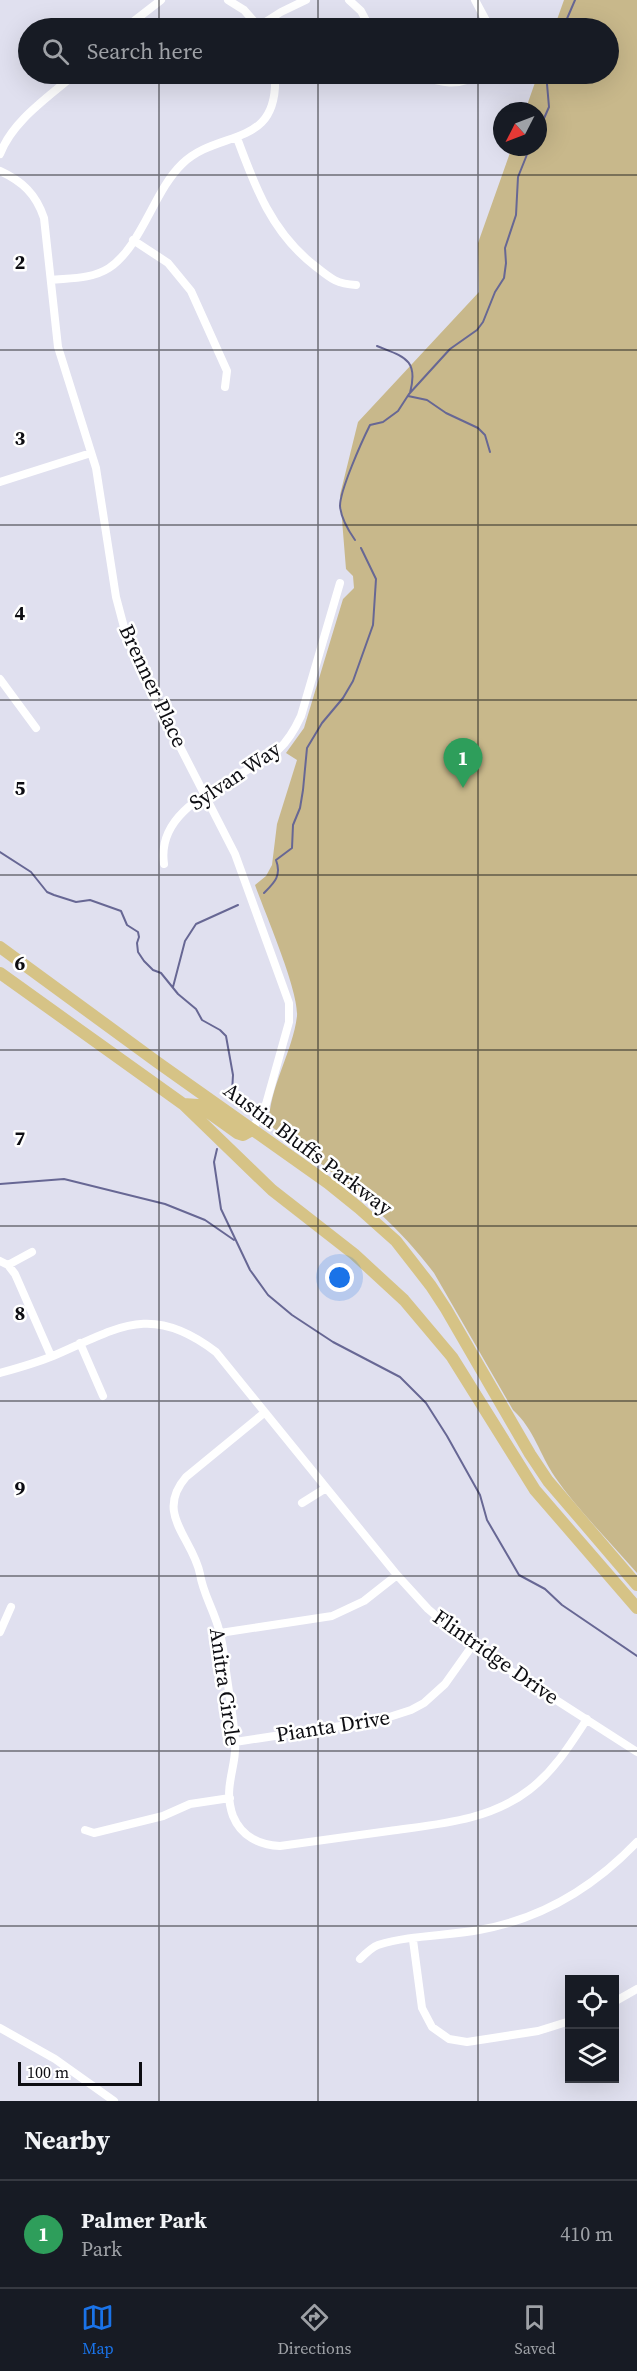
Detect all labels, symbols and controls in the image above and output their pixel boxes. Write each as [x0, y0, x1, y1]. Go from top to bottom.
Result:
search box [18, 18, 619, 84]
icon: search [39, 35, 72, 68]
text: Search here [87, 36, 203, 66]
north arrow [493, 102, 547, 156]
text: 2 [15, 248, 26, 276]
text: 3 [15, 424, 26, 452]
text: 4 [15, 599, 26, 627]
street label: Brenner Place [112, 620, 195, 752]
street label: Sylvan Way [183, 734, 286, 817]
pin: 1 [444, 738, 482, 788]
text: 5 [15, 774, 26, 802]
text: 6 [15, 949, 26, 977]
street label: Austin Bluffs Parkway [218, 1075, 399, 1222]
text: 7 [15, 1124, 26, 1152]
your location [325, 1263, 354, 1292]
text: 8 [15, 1299, 25, 1327]
text: 9 [15, 1474, 26, 1502]
street label: Flintridge Drive [427, 1602, 565, 1711]
street label: Anitra Circle [203, 1626, 248, 1748]
street label: Pianta Drive [274, 1702, 392, 1749]
map controls [565, 1975, 619, 2083]
button: locate [565, 1975, 619, 2029]
button: layers [565, 2029, 619, 2083]
scale bar [18, 2059, 142, 2086]
text: 100 m [27, 2061, 69, 2083]
text: Nearby [24, 2122, 110, 2158]
text: Palmer Park [81, 2205, 207, 2235]
text: 1 [38, 2220, 49, 2248]
text: 410 m [560, 2220, 613, 2248]
text: Park [81, 2235, 122, 2263]
tab: Map [81, 2301, 114, 2359]
tab: Directions [277, 2301, 352, 2359]
tab: Saved [514, 2301, 556, 2359]

